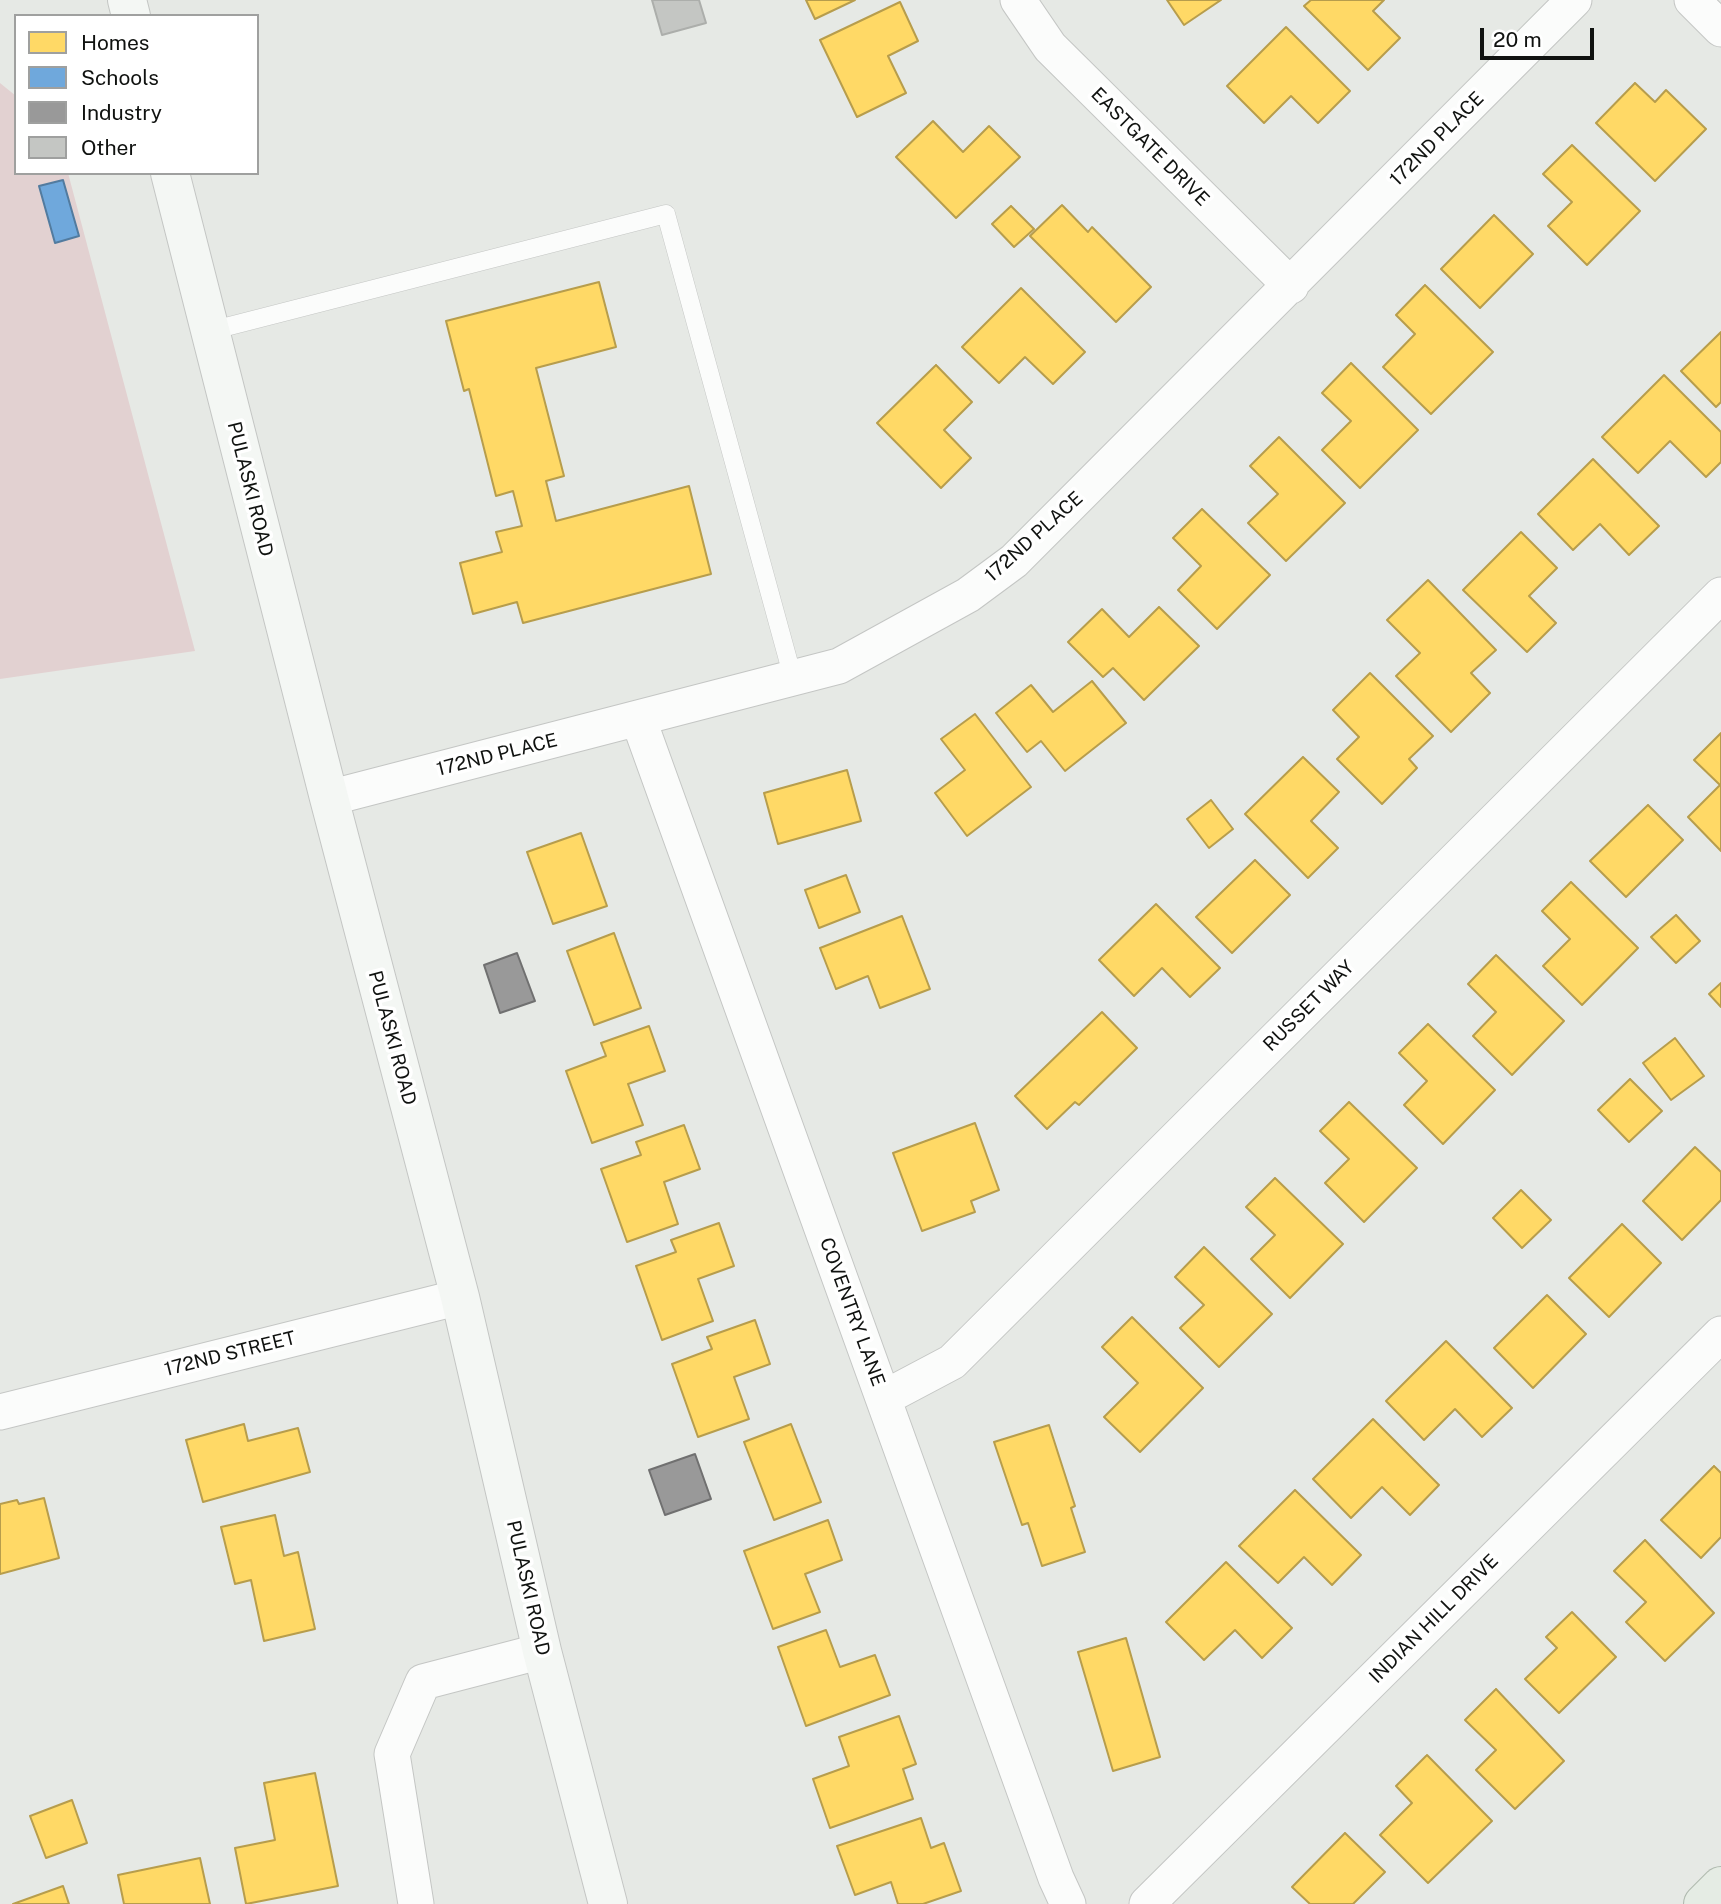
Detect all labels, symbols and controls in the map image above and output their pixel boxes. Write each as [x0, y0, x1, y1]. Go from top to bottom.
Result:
legend [14, 14, 259, 175]
scale bar [1483, 14, 1597, 58]
text: 20 m [1493, 27, 1542, 52]
text: Homes [81, 30, 149, 55]
text: Schools [81, 65, 159, 90]
street label: EASTGATE DRIVE [1086, 83, 1214, 211]
street label: 172ND PLACE [1385, 87, 1489, 191]
text: Industry [81, 100, 162, 125]
text: Other [81, 135, 137, 160]
street label: PULASKI ROAD [222, 419, 278, 559]
street label: 172ND PLACE [980, 487, 1088, 587]
street label: 172ND PLACE [434, 729, 560, 781]
street label: RUSSET WAY [1259, 956, 1359, 1056]
street label: PULASKI ROAD [363, 968, 421, 1108]
street label: COVENTRY LANE [814, 1234, 890, 1390]
street label: 172ND STREET [162, 1327, 298, 1381]
street label: PULASKI ROAD [501, 1518, 555, 1658]
street label: INDIAN HILL DRIVE [1365, 1550, 1503, 1688]

